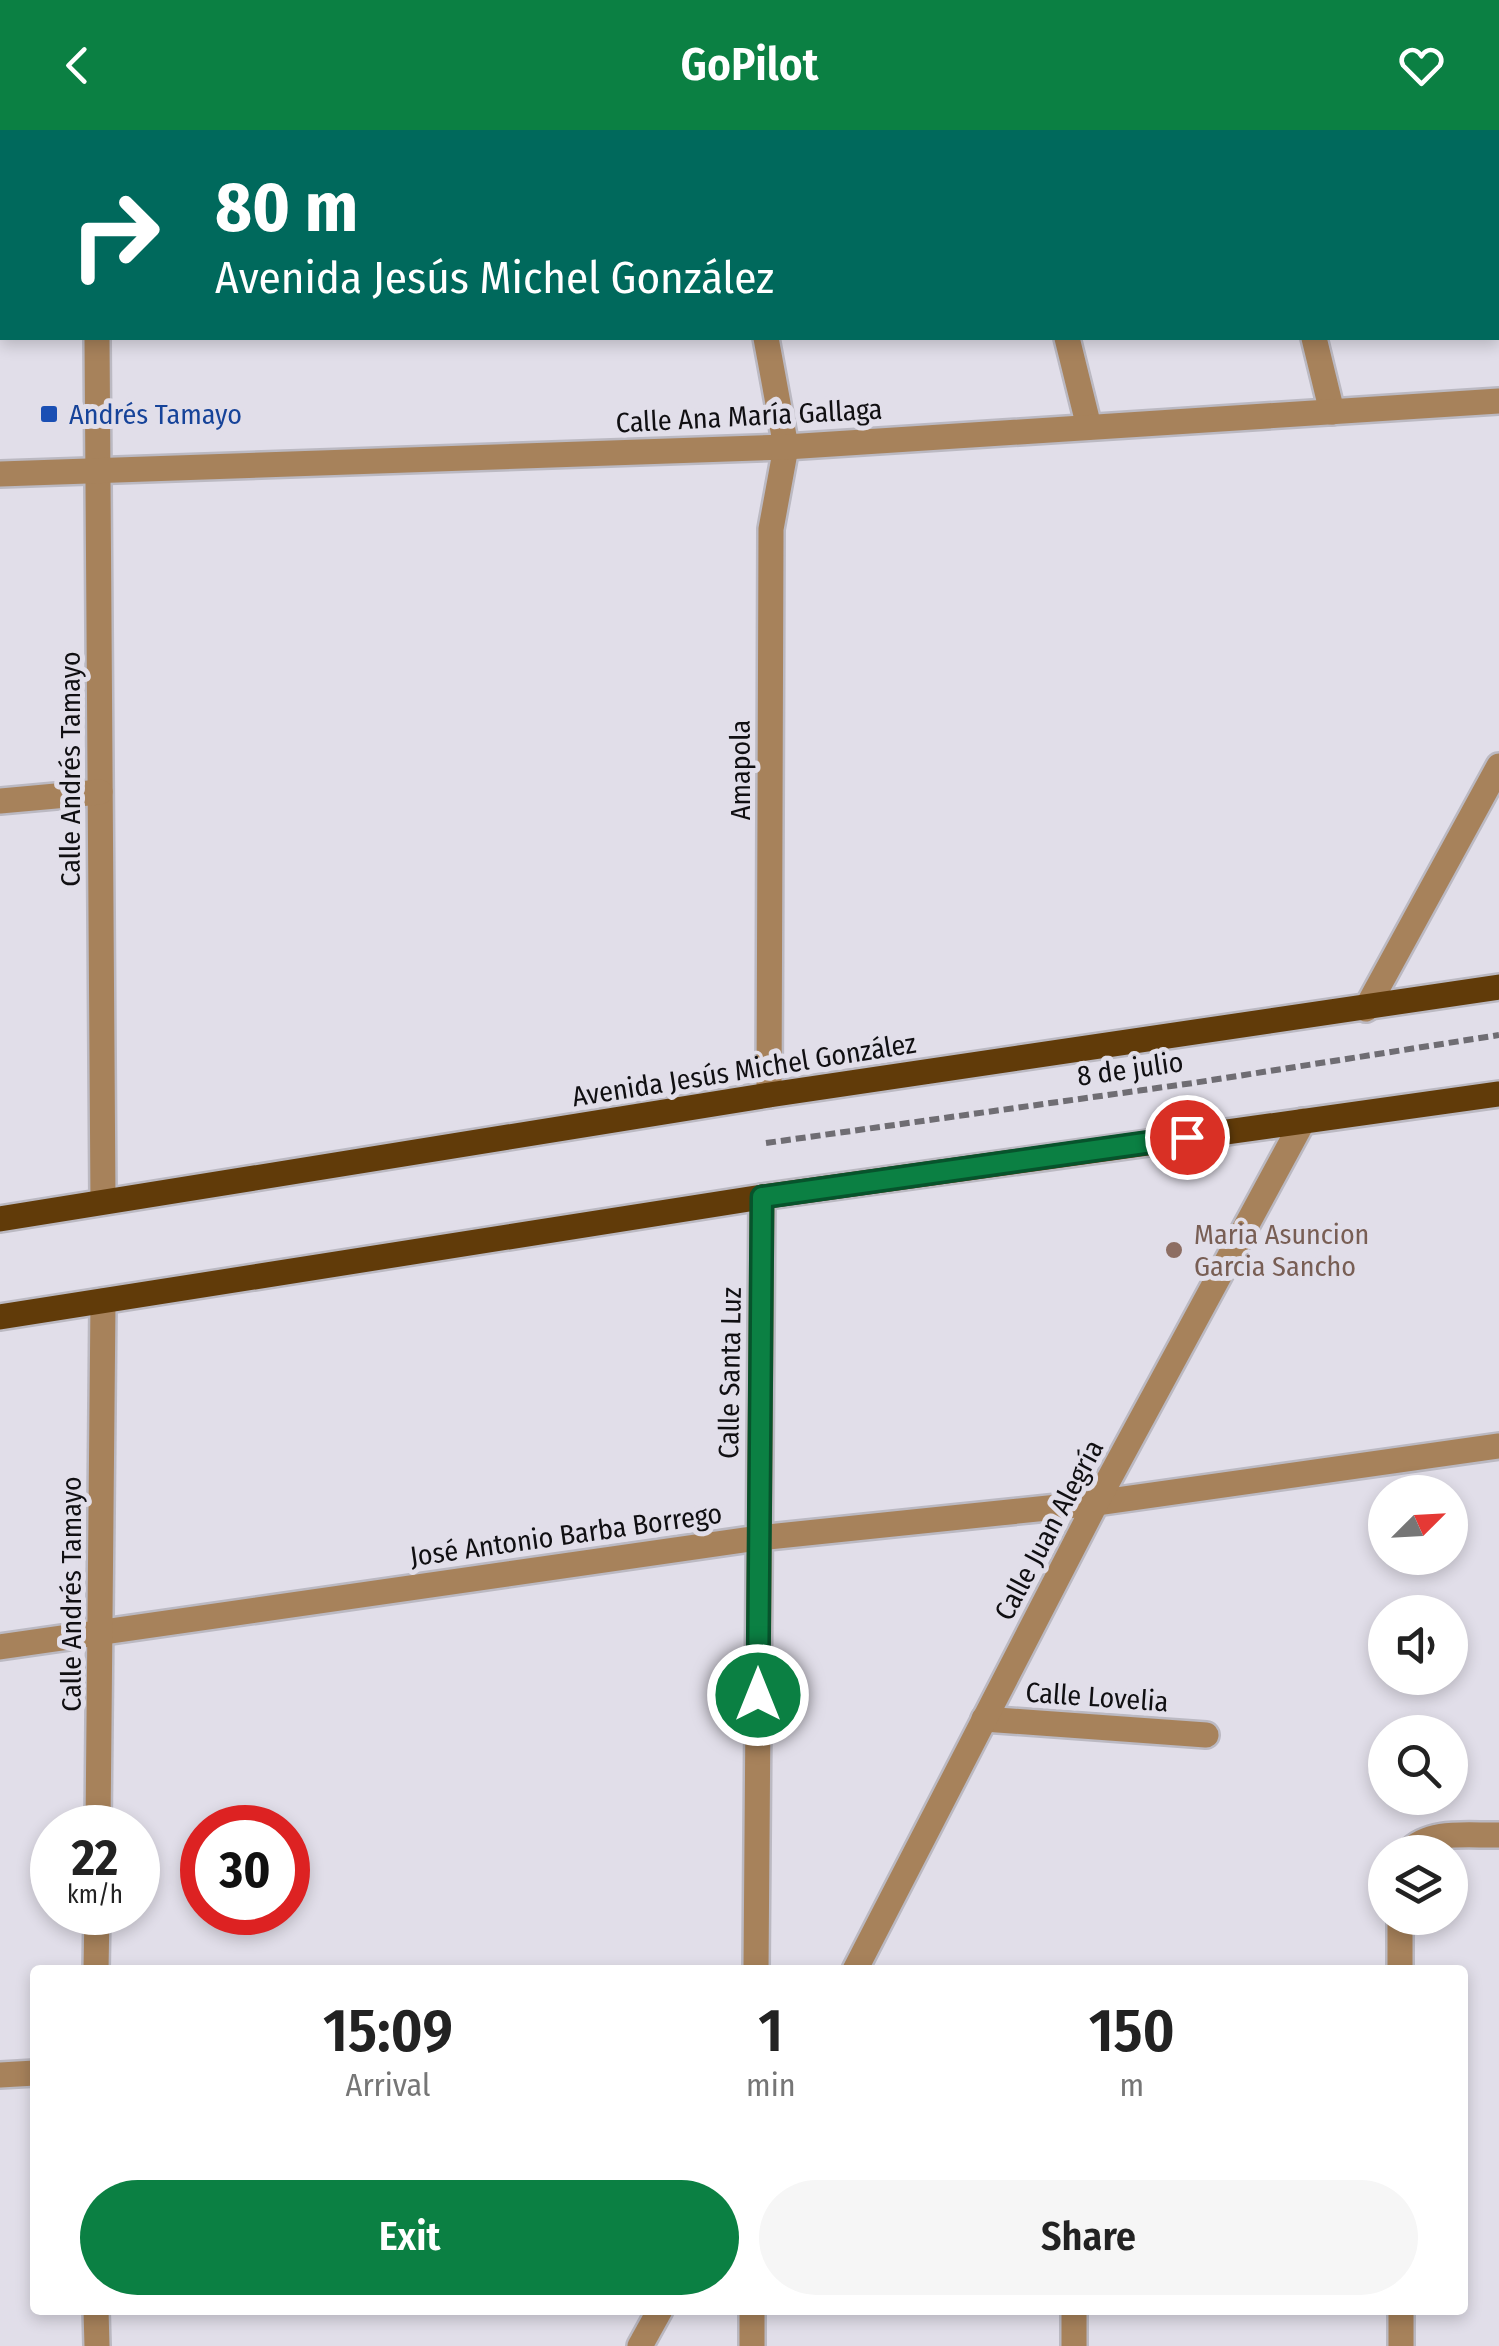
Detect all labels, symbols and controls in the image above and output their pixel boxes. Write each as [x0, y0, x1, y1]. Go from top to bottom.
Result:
icon: back [50, 38, 105, 93]
text: GoPilot [681, 38, 818, 92]
icon: heart [1394, 38, 1449, 93]
text: 80 m [215, 166, 358, 250]
icon: right [50, 170, 180, 300]
text: Avenida Jesús Michel González [215, 251, 774, 305]
street label: Calle Ana María Gallaga [615, 393, 883, 439]
place label: Andrés Tamayo [69, 398, 242, 431]
marker: Andrés Tamayo [38, 403, 60, 425]
street label: Calle Andrés Tamayo [54, 651, 87, 887]
street label: Amapola [724, 720, 757, 820]
street label: Avenida Jesús Michel González [570, 1026, 918, 1114]
street label: 8 de julio [1075, 1045, 1185, 1093]
pin [1145, 1095, 1230, 1180]
icon: arrive [1160, 1110, 1215, 1165]
place label: Maria Asuncion Garcia Sancho [1194, 1218, 1369, 1283]
marker: Maria Asuncion Garcia Sancho [1163, 1239, 1185, 1261]
street label: Calle Santa Luz [712, 1287, 748, 1459]
street label: Calle Juan Alegría [988, 1434, 1110, 1626]
north arrow [1368, 1475, 1468, 1575]
map controls [1368, 1475, 1468, 1935]
street label: Calle Andrés Tamayo [55, 1476, 88, 1712]
street label: José Antonio Barba Borrego [408, 1497, 724, 1573]
button: sound [1368, 1595, 1468, 1695]
position arrow [706, 1643, 810, 1747]
street label: Calle Lovelia [1024, 1676, 1170, 1718]
button: search [1368, 1715, 1468, 1815]
speed limit sign: 30 [180, 1805, 310, 1935]
text: 22 [72, 1828, 118, 1888]
button: layers [1368, 1835, 1468, 1935]
text: km/h [67, 1880, 123, 1910]
text: 15:09 [323, 1995, 453, 2067]
text: 1 [758, 1995, 783, 2067]
text: 150 [1089, 1995, 1175, 2067]
text: Arrival [346, 2066, 430, 2104]
text: min [746, 2066, 796, 2104]
text: m [1119, 2066, 1144, 2104]
button: Exit [80, 2180, 739, 2295]
button: Share [759, 2180, 1418, 2295]

